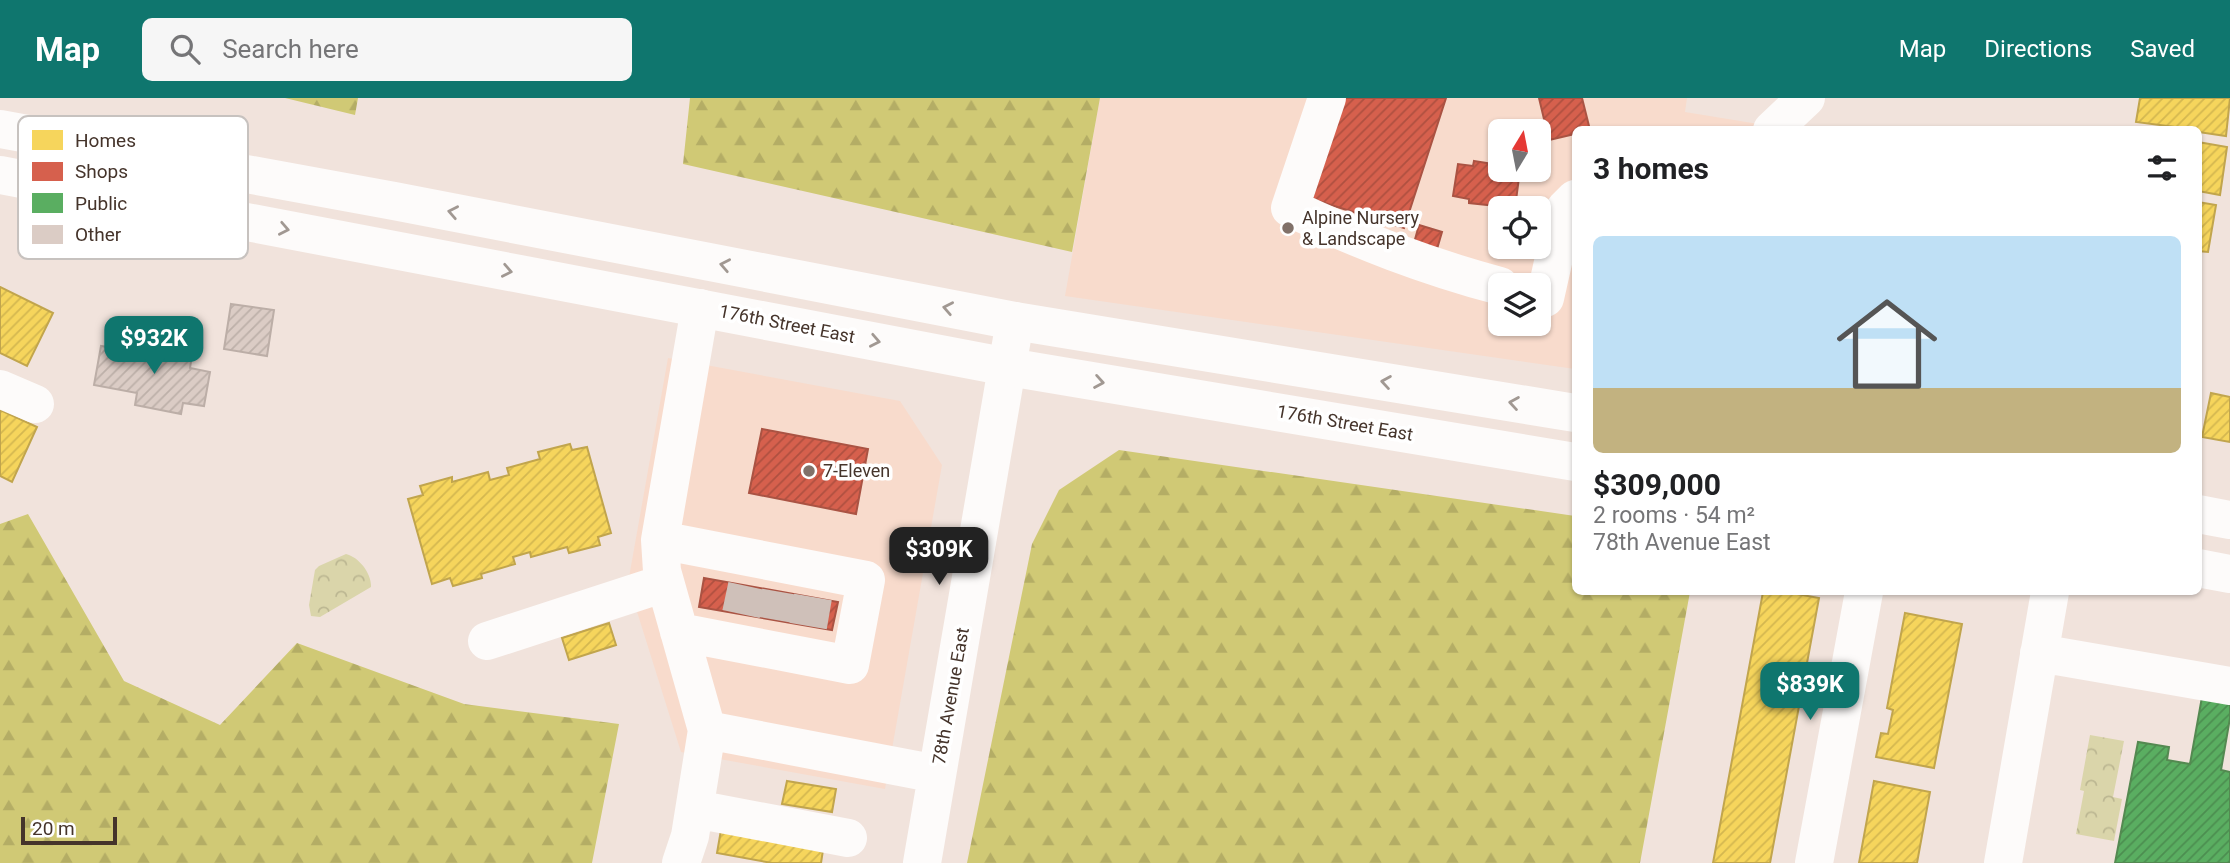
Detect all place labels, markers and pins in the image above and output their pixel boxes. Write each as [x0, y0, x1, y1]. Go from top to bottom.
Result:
place label: Alpine Nursery & Landscape [1302, 207, 1420, 249]
marker: Alpine Nursery & Landscape [1280, 220, 1296, 236]
pin: $932K [105, 316, 203, 376]
place label: 7-Eleven [823, 460, 890, 481]
marker: 7-Eleven [801, 463, 817, 479]
pin: $309K [890, 528, 988, 587]
pin: $839K [1761, 662, 1859, 722]

